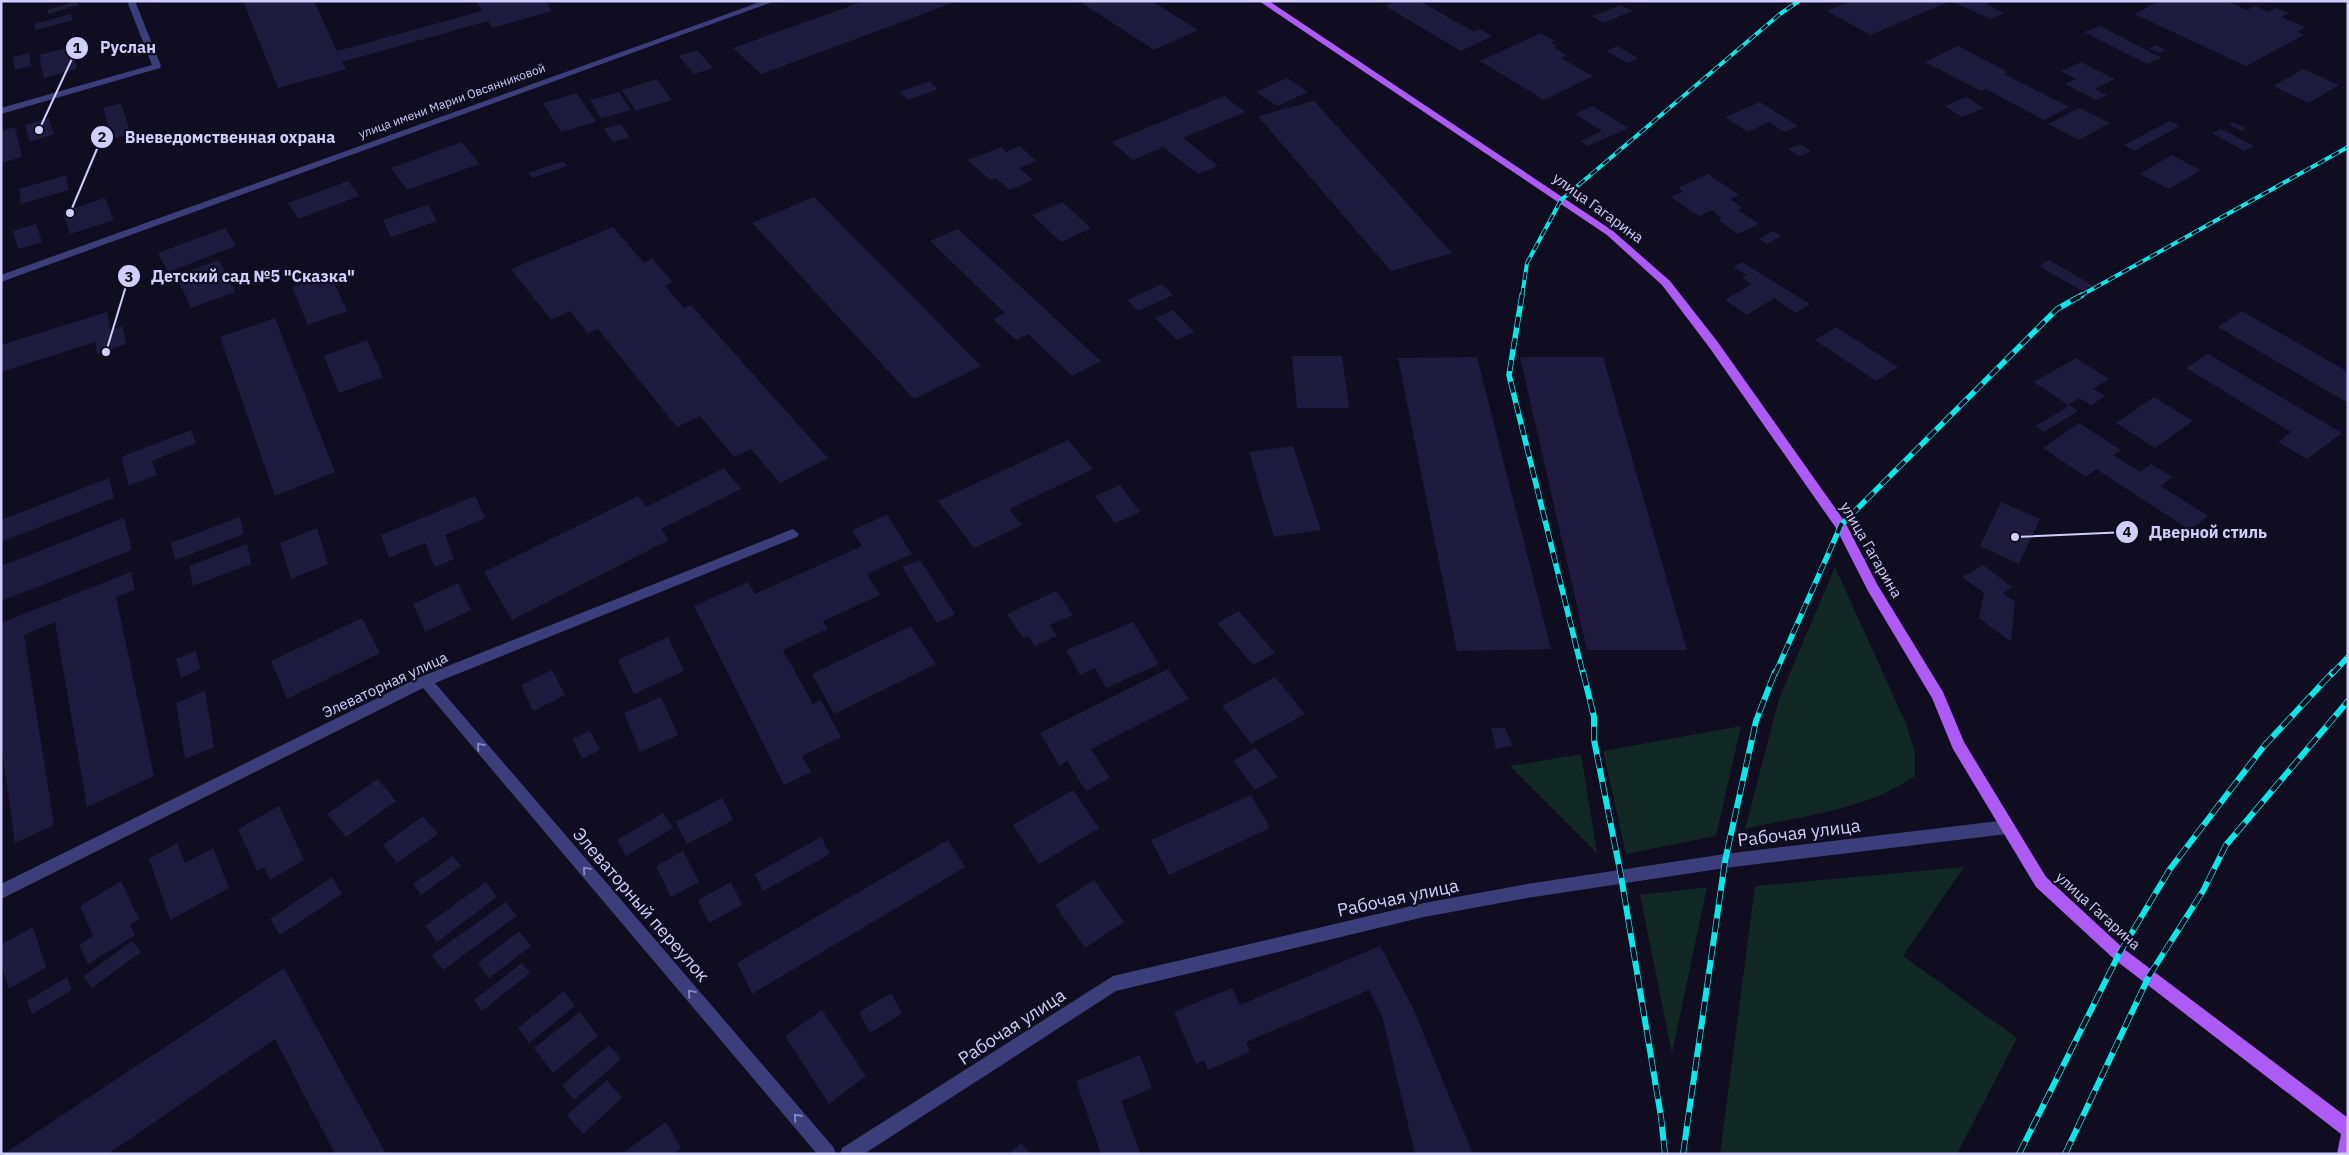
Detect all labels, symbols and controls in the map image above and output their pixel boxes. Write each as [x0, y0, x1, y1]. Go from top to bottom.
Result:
callout: Руслан [65, 32, 166, 63]
text: Руслан [100, 37, 156, 57]
text: 1 [72, 38, 82, 57]
street label: улица имени Марии Овсянниковой [356, 60, 547, 141]
callout: Вневедомственная охрана [89, 121, 345, 152]
text: 2 [97, 127, 107, 146]
text: Вневедомственная охрана [125, 127, 335, 147]
street label: улица Гагарина [1549, 168, 1648, 247]
callout: Детский сад №5 "Сказка" [116, 261, 365, 292]
text: Детский сад №5 "Сказка" [151, 266, 355, 286]
text: 3 [124, 267, 134, 286]
street label: улица Гагарина [1836, 498, 1907, 601]
callout: Дверной стиль [2114, 517, 2277, 548]
text: 4 [2122, 522, 2132, 541]
text: Дверной стиль [2149, 522, 2267, 542]
street label: Элеваторная улица [319, 647, 450, 722]
one-way arrow [477, 743, 486, 752]
street label: Рабочая улица [1736, 814, 1862, 851]
street label: Элеваторный переулок [568, 823, 715, 987]
one-way arrow [582, 866, 591, 875]
street label: улица Гагарина [2052, 867, 2145, 954]
street label: Рабочая улица [1335, 873, 1461, 922]
street label: Рабочая улица [954, 983, 1070, 1070]
one-way arrow [688, 990, 697, 999]
one-way arrow [793, 1113, 802, 1122]

